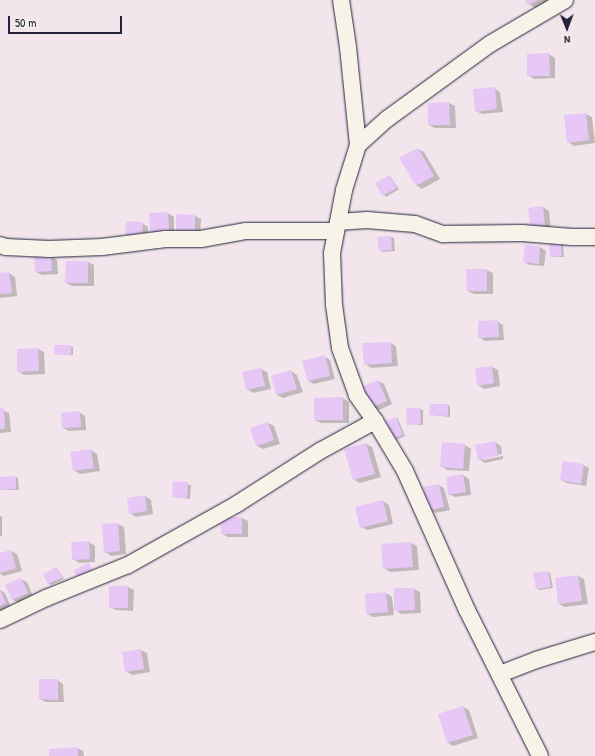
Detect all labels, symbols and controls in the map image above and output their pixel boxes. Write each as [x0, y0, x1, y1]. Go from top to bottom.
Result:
scale bar [10, 8, 124, 34]
north arrow [547, 8, 587, 48]
text: 50 m [15, 14, 36, 31]
text: N [564, 33, 570, 47]

